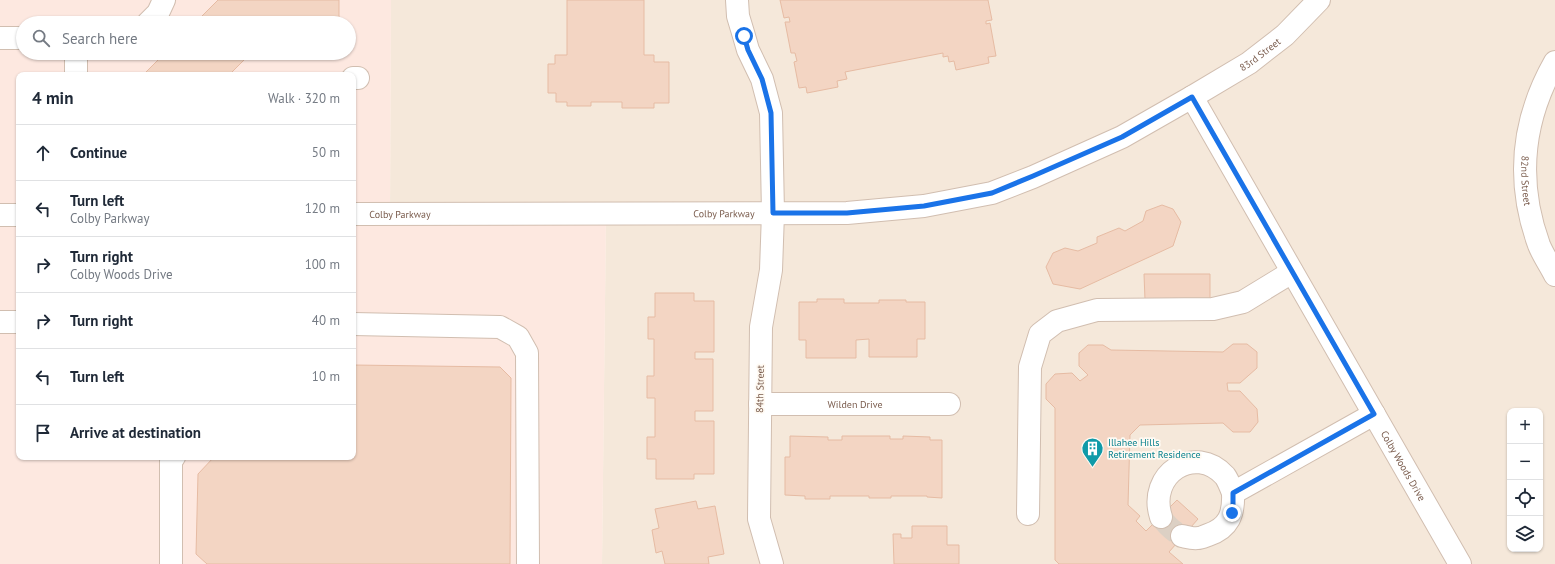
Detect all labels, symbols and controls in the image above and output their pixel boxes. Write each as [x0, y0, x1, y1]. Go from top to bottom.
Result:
search box [16, 16, 356, 60]
icon: search [30, 27, 52, 49]
route start [735, 27, 753, 45]
text: Search here [62, 29, 138, 48]
street label: 83rd Street [1237, 34, 1283, 74]
text: 4 min [32, 87, 73, 109]
text: Walk · 320 m [268, 90, 340, 107]
icon: ahead [32, 142, 54, 164]
text: Continue [70, 143, 127, 162]
text: 50 m [312, 144, 340, 161]
street label: 82nd Street [1519, 155, 1535, 207]
text: Turn left [70, 191, 124, 210]
icon: left [32, 198, 54, 220]
text: 120 m [305, 200, 340, 217]
street label: Colby Parkway [369, 207, 431, 220]
street label: Colby Parkway [693, 207, 755, 220]
text: Colby Parkway [70, 210, 150, 227]
text: Turn right [70, 247, 133, 266]
icon: right [32, 254, 54, 276]
text: 100 m [305, 256, 340, 273]
text: Colby Woods Drive [70, 266, 173, 283]
icon: right [32, 310, 54, 332]
text: Turn right [70, 311, 133, 330]
text: 40 m [312, 312, 340, 329]
street label: 84th Street [753, 364, 767, 413]
icon: left [32, 366, 54, 388]
text: Turn left [70, 367, 124, 386]
text: 10 m [312, 368, 340, 385]
street label: Wilden Drive [828, 398, 882, 411]
map controls [1507, 408, 1543, 552]
button: + [1507, 408, 1543, 444]
icon: arrive [32, 422, 54, 444]
text: Arrive at destination [70, 423, 201, 442]
street label: Colby Woods Drive [1378, 428, 1429, 503]
building icon: Illahee Hills Retirement Residence [1079, 435, 1105, 468]
place label: Illahee Hills Retirement Residence [1108, 436, 1201, 461]
button: − [1507, 444, 1543, 480]
button: locate [1507, 480, 1543, 516]
route end [1223, 504, 1241, 522]
button: layers [1507, 516, 1543, 552]

